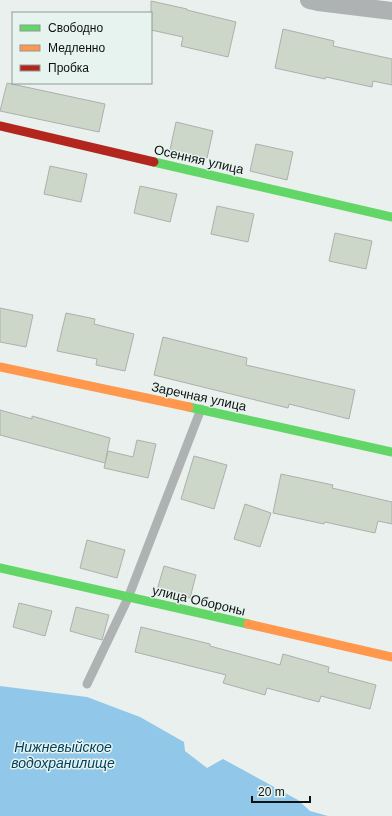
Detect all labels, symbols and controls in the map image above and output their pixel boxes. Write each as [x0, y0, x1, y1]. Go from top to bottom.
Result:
legend [12, 12, 152, 84]
text: Свободно [48, 21, 103, 35]
text: Медленно [48, 41, 105, 55]
text: Пробка [48, 61, 89, 75]
street label: Осенняя улица [153, 142, 246, 177]
street label: Заречная улица [150, 379, 248, 414]
street label: улица Обороны [151, 582, 247, 618]
water label: Нижневыйское водохранилище [11, 739, 115, 771]
scale bar [252, 778, 310, 804]
text: 20 m [258, 785, 285, 799]

